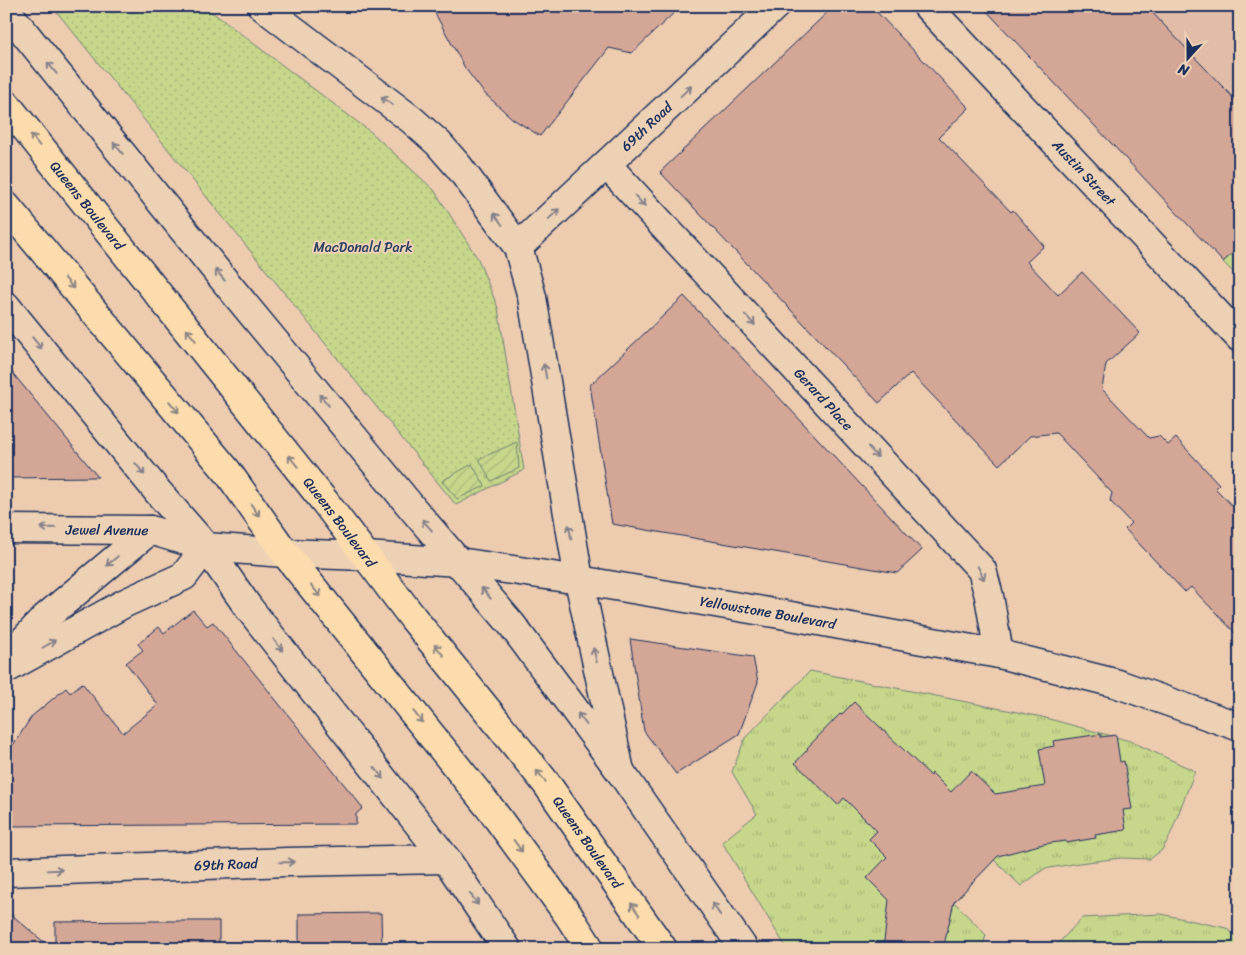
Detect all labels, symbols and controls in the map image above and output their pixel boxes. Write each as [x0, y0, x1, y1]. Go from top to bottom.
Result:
north arrow [1164, 32, 1214, 82]
text: N [1174, 56, 1193, 83]
one-way arrow [47, 62, 58, 75]
one-way arrow [679, 85, 692, 97]
street label: 69th Road [615, 95, 679, 158]
one-way arrow [381, 96, 394, 107]
street label: Austin Street [1045, 133, 1123, 213]
one-way arrow [29, 134, 40, 147]
one-way arrow [113, 142, 124, 155]
street label: Queens Boulevard [43, 155, 132, 257]
one-way arrow [634, 195, 646, 207]
one-way arrow [548, 208, 561, 220]
one-way arrow [492, 213, 503, 226]
park label: MacDonald Park [313, 235, 413, 260]
one-way arrow [215, 268, 226, 281]
one-way arrow [64, 276, 75, 289]
one-way arrow [745, 314, 756, 327]
one-way arrow [186, 328, 197, 341]
one-way arrow [32, 337, 43, 350]
street label: Gerard Place [788, 362, 860, 437]
one-way arrow [540, 364, 550, 380]
one-way arrow [318, 394, 329, 407]
one-way arrow [168, 401, 179, 414]
one-way arrow [867, 446, 879, 459]
one-way arrow [287, 455, 298, 468]
one-way arrow [135, 462, 146, 475]
street label: Queens Boulevard [297, 471, 384, 574]
one-way arrow [250, 503, 260, 517]
street label: Jewel Avenue [64, 517, 149, 542]
one-way arrow [422, 519, 433, 532]
one-way arrow [41, 524, 57, 533]
one-way arrow [565, 524, 575, 540]
one-way arrow [106, 556, 119, 567]
one-way arrow [976, 565, 986, 580]
one-way arrow [310, 584, 322, 597]
one-way arrow [480, 587, 491, 600]
street label: Yellowstone Boulevard [698, 588, 840, 637]
one-way arrow [273, 638, 284, 651]
one-way arrow [41, 639, 55, 649]
one-way arrow [434, 644, 445, 657]
one-way arrow [590, 647, 599, 663]
one-way arrow [412, 711, 423, 724]
one-way arrow [577, 712, 587, 726]
one-way arrow [373, 766, 384, 779]
one-way arrow [536, 770, 547, 783]
street label: Queens Boulevard [546, 790, 630, 895]
one-way arrow [512, 839, 523, 852]
street label: 69th Road [194, 850, 260, 878]
one-way arrow [279, 857, 295, 867]
one-way arrow [46, 865, 63, 875]
one-way arrow [469, 892, 479, 906]
one-way arrow [630, 902, 640, 916]
one-way arrow [711, 902, 721, 916]

